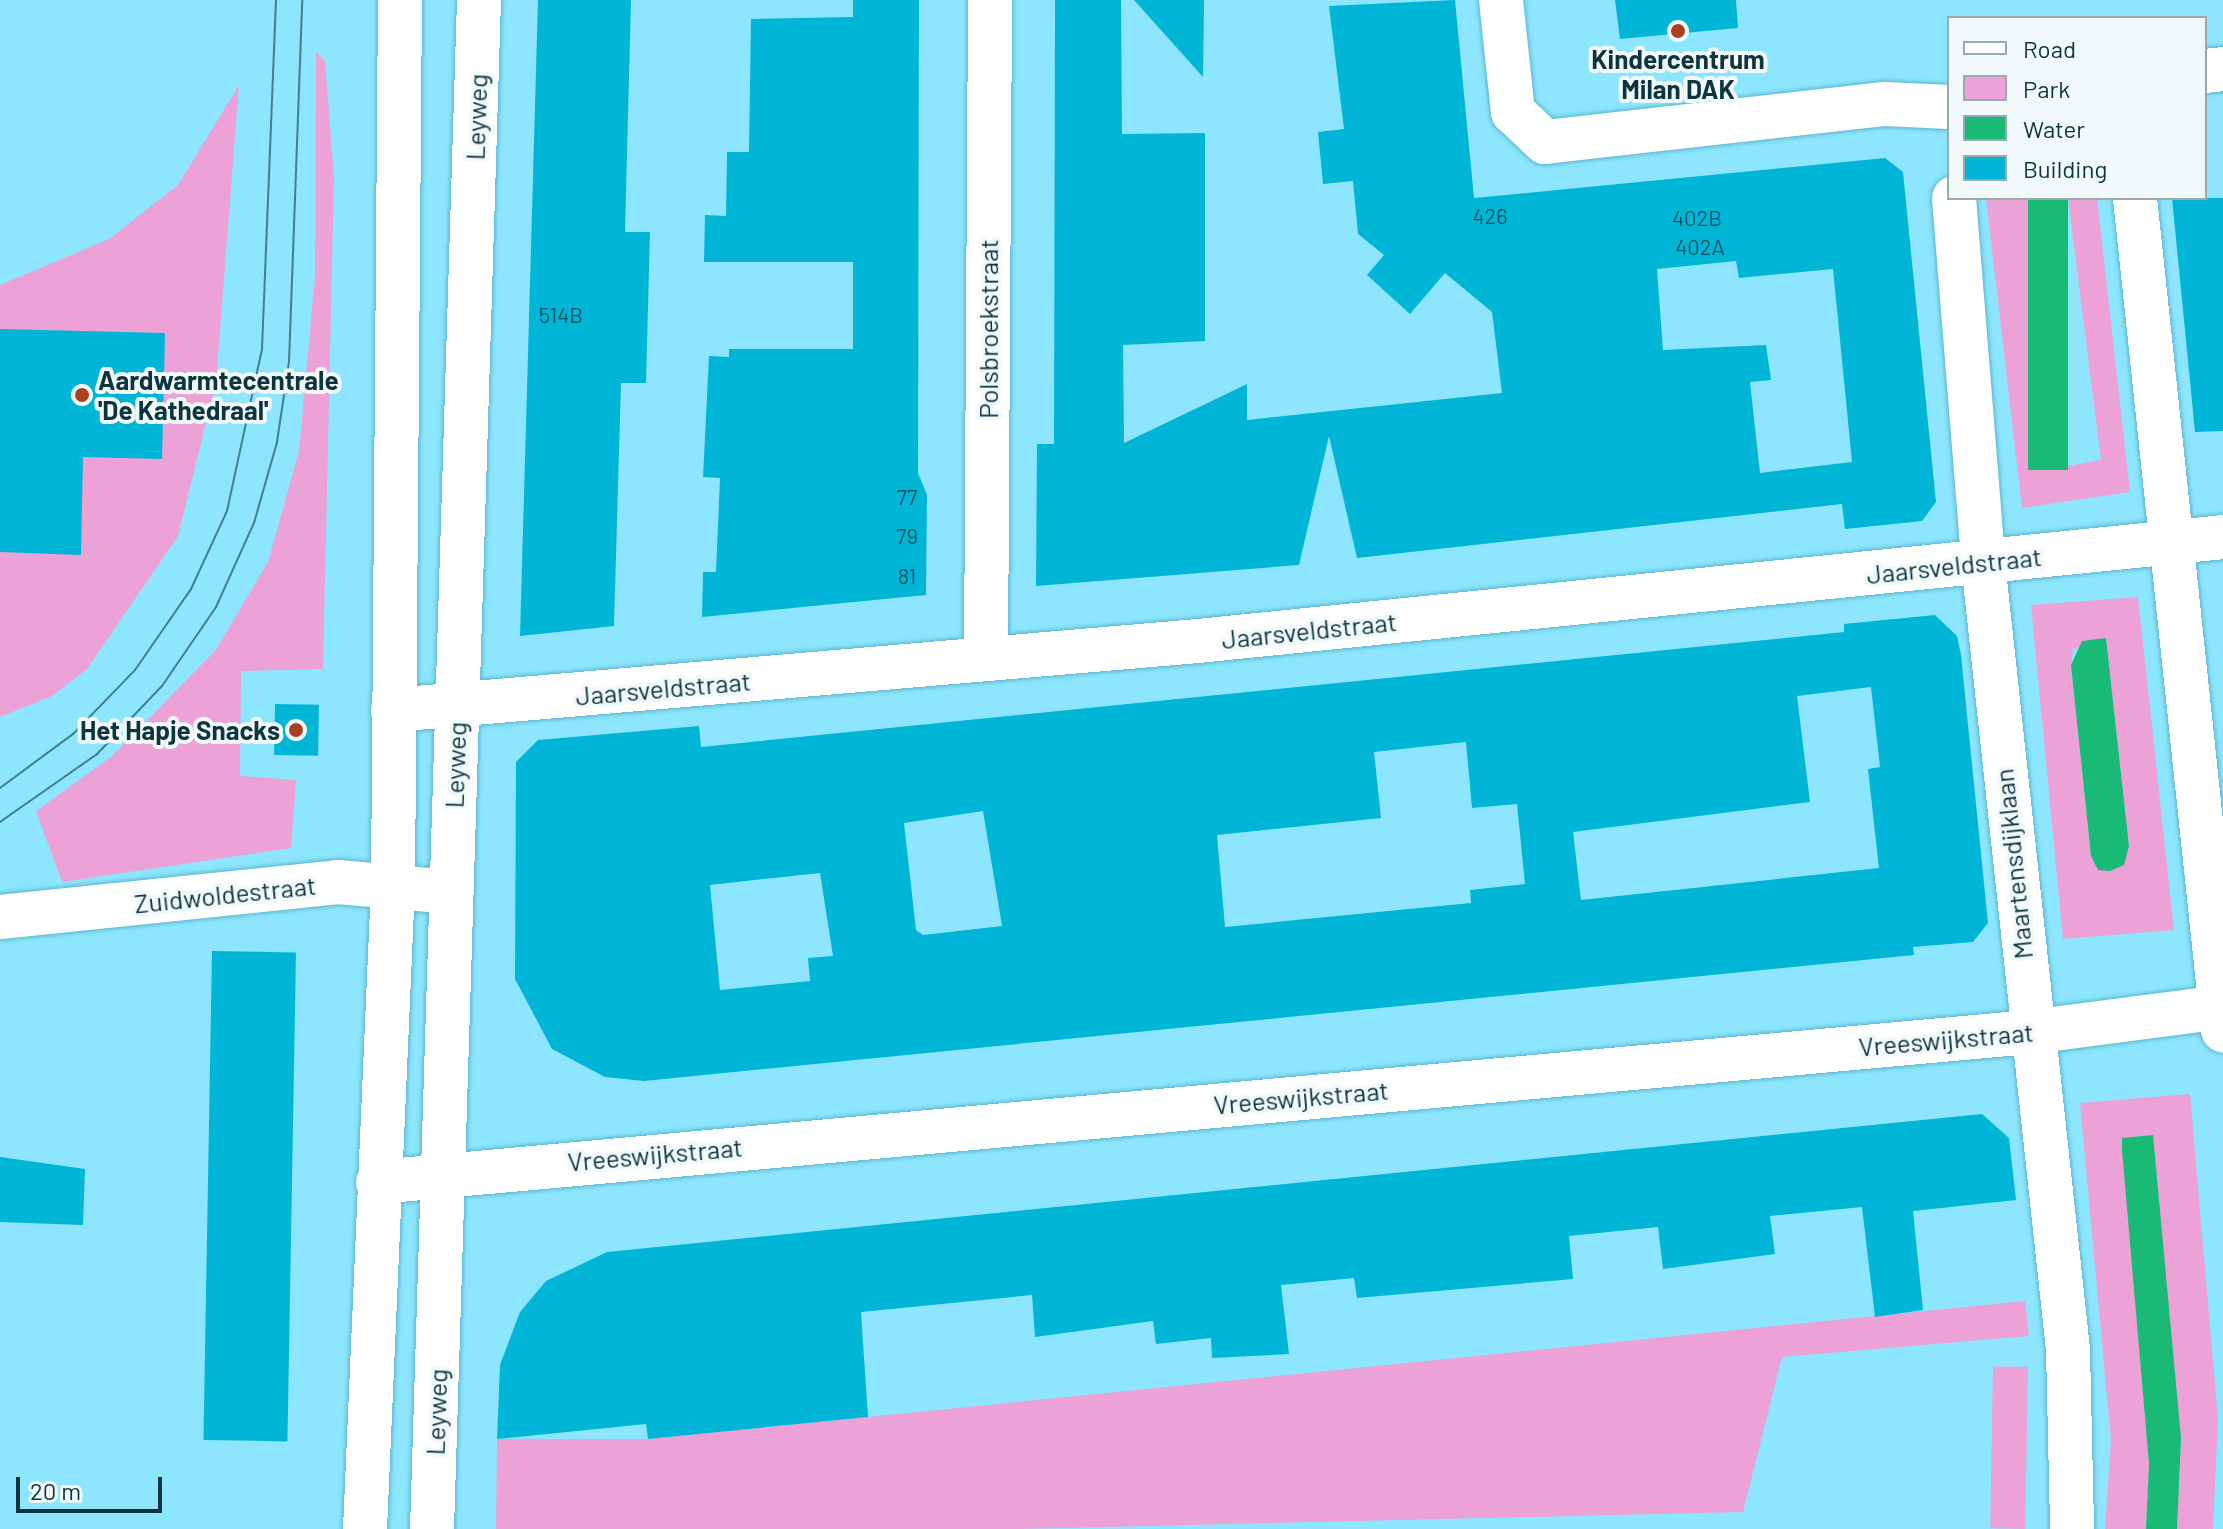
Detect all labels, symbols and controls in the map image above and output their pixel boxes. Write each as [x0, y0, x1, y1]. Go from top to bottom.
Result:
legend [1947, 16, 2207, 200]
marker: Kindercentrum Milan DAK [1669, 22, 1687, 40]
text: Road [2023, 34, 2076, 63]
place label: Kindercentrum Milan DAK [1591, 43, 1765, 104]
street label: Leyweg [459, 73, 493, 161]
text: Park [2023, 74, 2070, 103]
text: Water [2023, 114, 2085, 143]
text: Building [2023, 154, 2107, 183]
house number: 426 [1472, 203, 1508, 229]
house number: 402B [1672, 205, 1722, 231]
house number: 402A [1675, 234, 1725, 260]
street label: Polsbroekstraat [972, 239, 1004, 419]
house number: 514B [539, 302, 583, 328]
place label: Aardwarmtecentrale 'De Kathedraal' [98, 364, 339, 426]
marker: Aardwarmtecentrale 'De Kathedraal' [73, 386, 91, 404]
house number: 77 [897, 484, 917, 510]
house number: 79 [896, 523, 918, 549]
street label: Jaarsveldstraat [1865, 540, 2043, 590]
house number: 81 [898, 563, 916, 589]
street label: Jaarsveldstraat [1220, 605, 1398, 655]
street label: Jaarsveldstraat [574, 665, 752, 711]
place label: Het Hapje Snacks [80, 714, 280, 746]
marker: Het Hapje Snacks [287, 721, 305, 739]
street label: Leyweg [438, 721, 472, 809]
street label: Maartensdijklaan [1987, 767, 2039, 961]
street label: Zuidwoldestraat [133, 869, 317, 919]
street label: Vreeswijkstraat [1857, 1016, 2035, 1062]
street label: Vreeswijkstraat [1212, 1074, 1390, 1120]
street label: Vreeswijkstraat [566, 1131, 744, 1177]
street label: Leyweg [419, 1368, 453, 1456]
scale bar [20, 1461, 166, 1511]
text: 20 m [30, 1476, 81, 1505]

